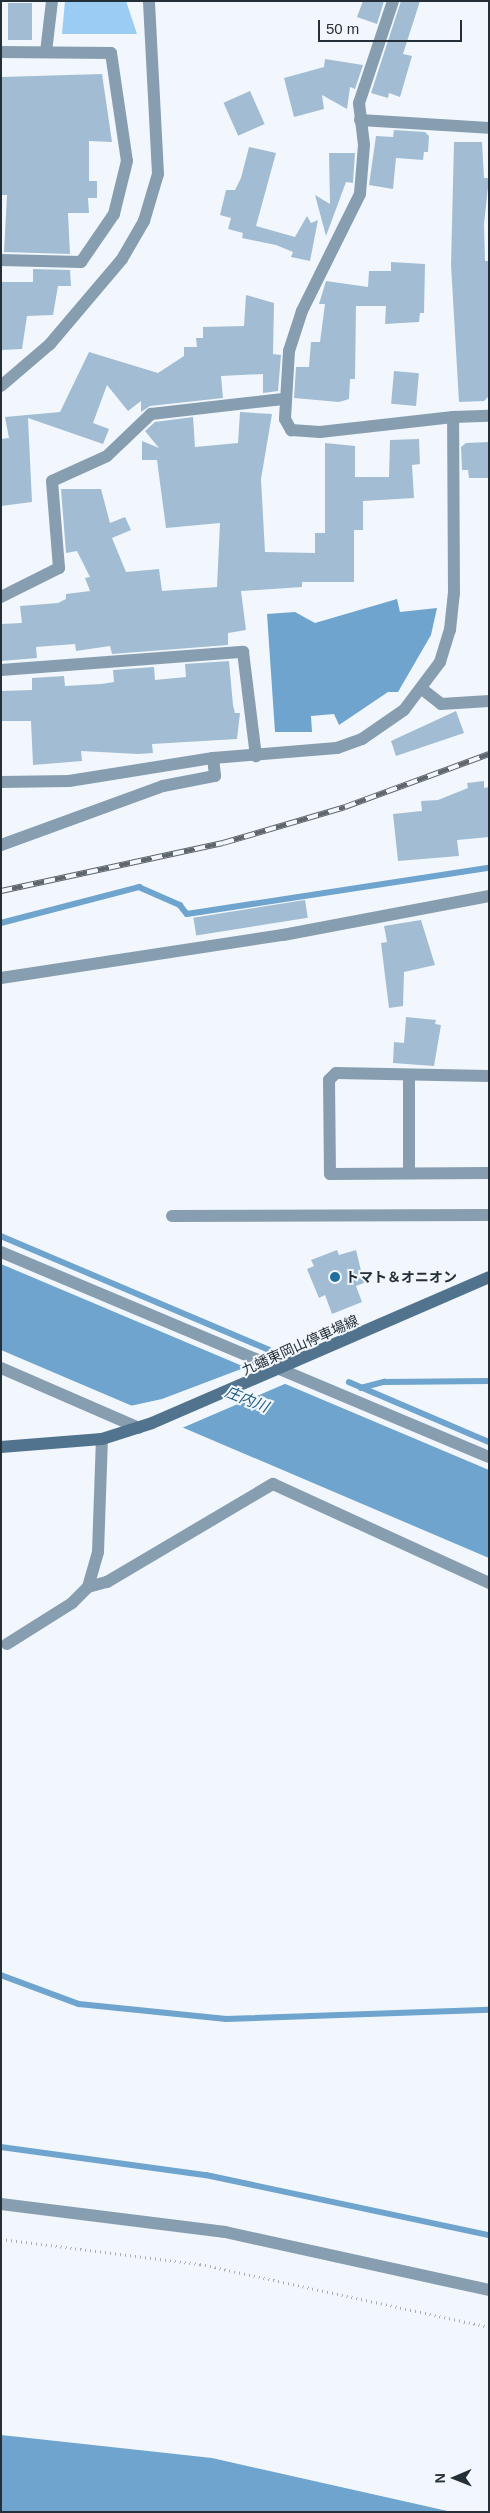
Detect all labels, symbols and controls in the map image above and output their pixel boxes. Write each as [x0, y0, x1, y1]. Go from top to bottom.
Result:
scale bar [320, 10, 464, 42]
text: 50 m [326, 20, 359, 37]
place label: トマト＆オニオン [345, 1269, 457, 1285]
marker: トマト＆オニオン [329, 1271, 341, 1283]
street label: 九蟠東岡山停車場線 [239, 1312, 361, 1378]
water label: 庄内川 [223, 1382, 271, 1416]
north arrow [430, 2453, 480, 2503]
text: N [432, 2473, 448, 2483]

